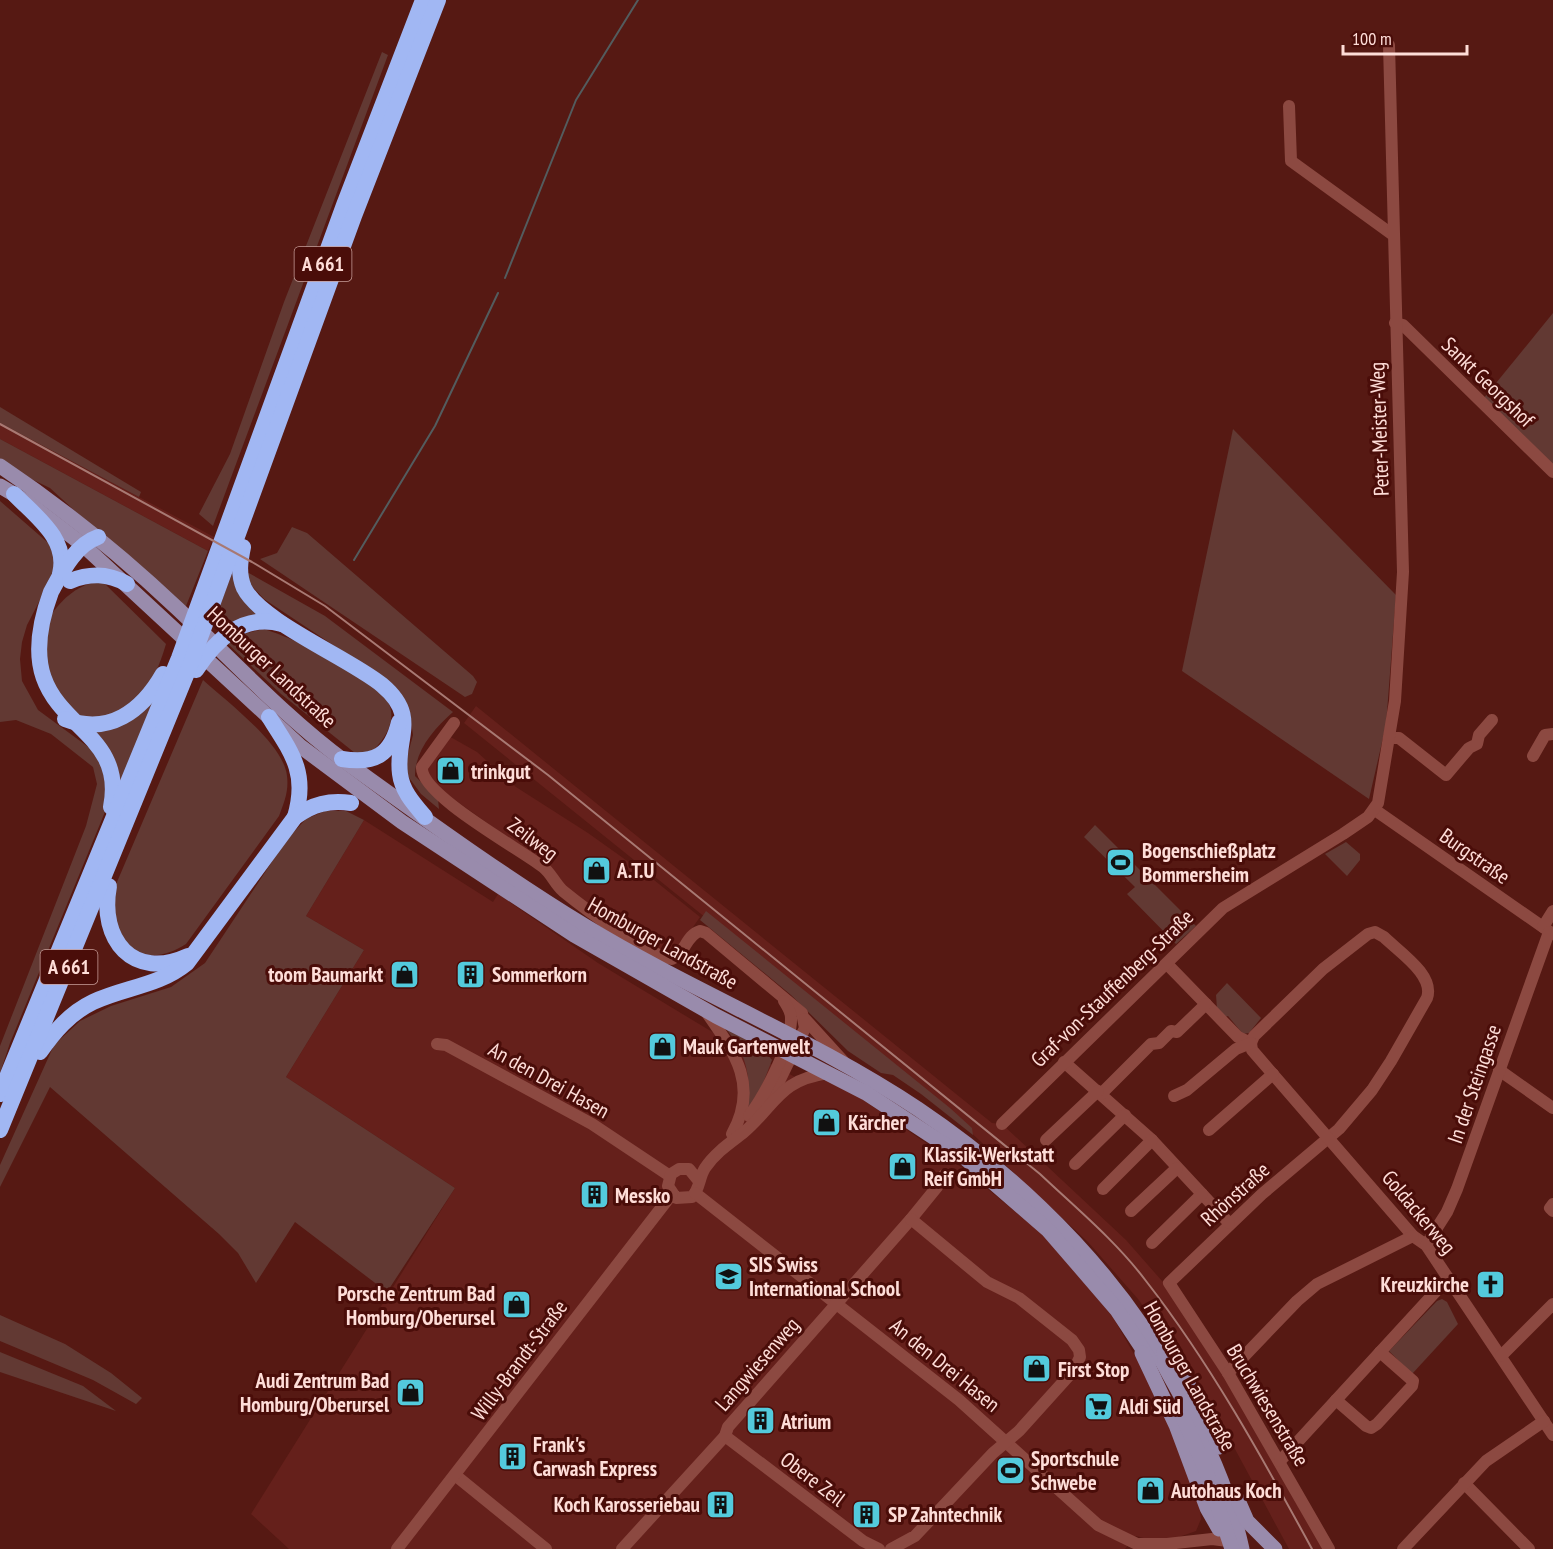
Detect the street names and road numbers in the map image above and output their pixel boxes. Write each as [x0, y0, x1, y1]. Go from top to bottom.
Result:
road number: A 661 [294, 247, 352, 281]
street label: Sankt Georgshof [1436, 331, 1540, 433]
street label: Peter-Meister-Weg [1363, 361, 1395, 497]
street label: Homburger Landstraße [202, 600, 342, 734]
street label: Zeilweg [502, 811, 564, 867]
street label: Burgstraße [1435, 822, 1515, 890]
street label: Homburger Landstraße [583, 891, 743, 995]
street label: Graf-von-Stauffenberg-Straße [1025, 903, 1199, 1073]
road number: A 661 [40, 950, 98, 984]
street label: In der Steingasse [1441, 1021, 1507, 1147]
street label: An den Drei Hasen [484, 1036, 614, 1124]
street label: Rhönstraße [1195, 1156, 1275, 1232]
street label: Goldackerweg [1376, 1164, 1462, 1260]
street label: Willy-Brandt-Straße [465, 1294, 573, 1426]
street label: Homburger Landstraße [1138, 1296, 1242, 1456]
street label: Langwiesenweg [709, 1312, 805, 1416]
street label: An den Drei Hasen [884, 1312, 1006, 1418]
street label: Bruchwiesenstraße [1221, 1339, 1315, 1471]
street label: Obere Zeil [775, 1446, 851, 1512]

